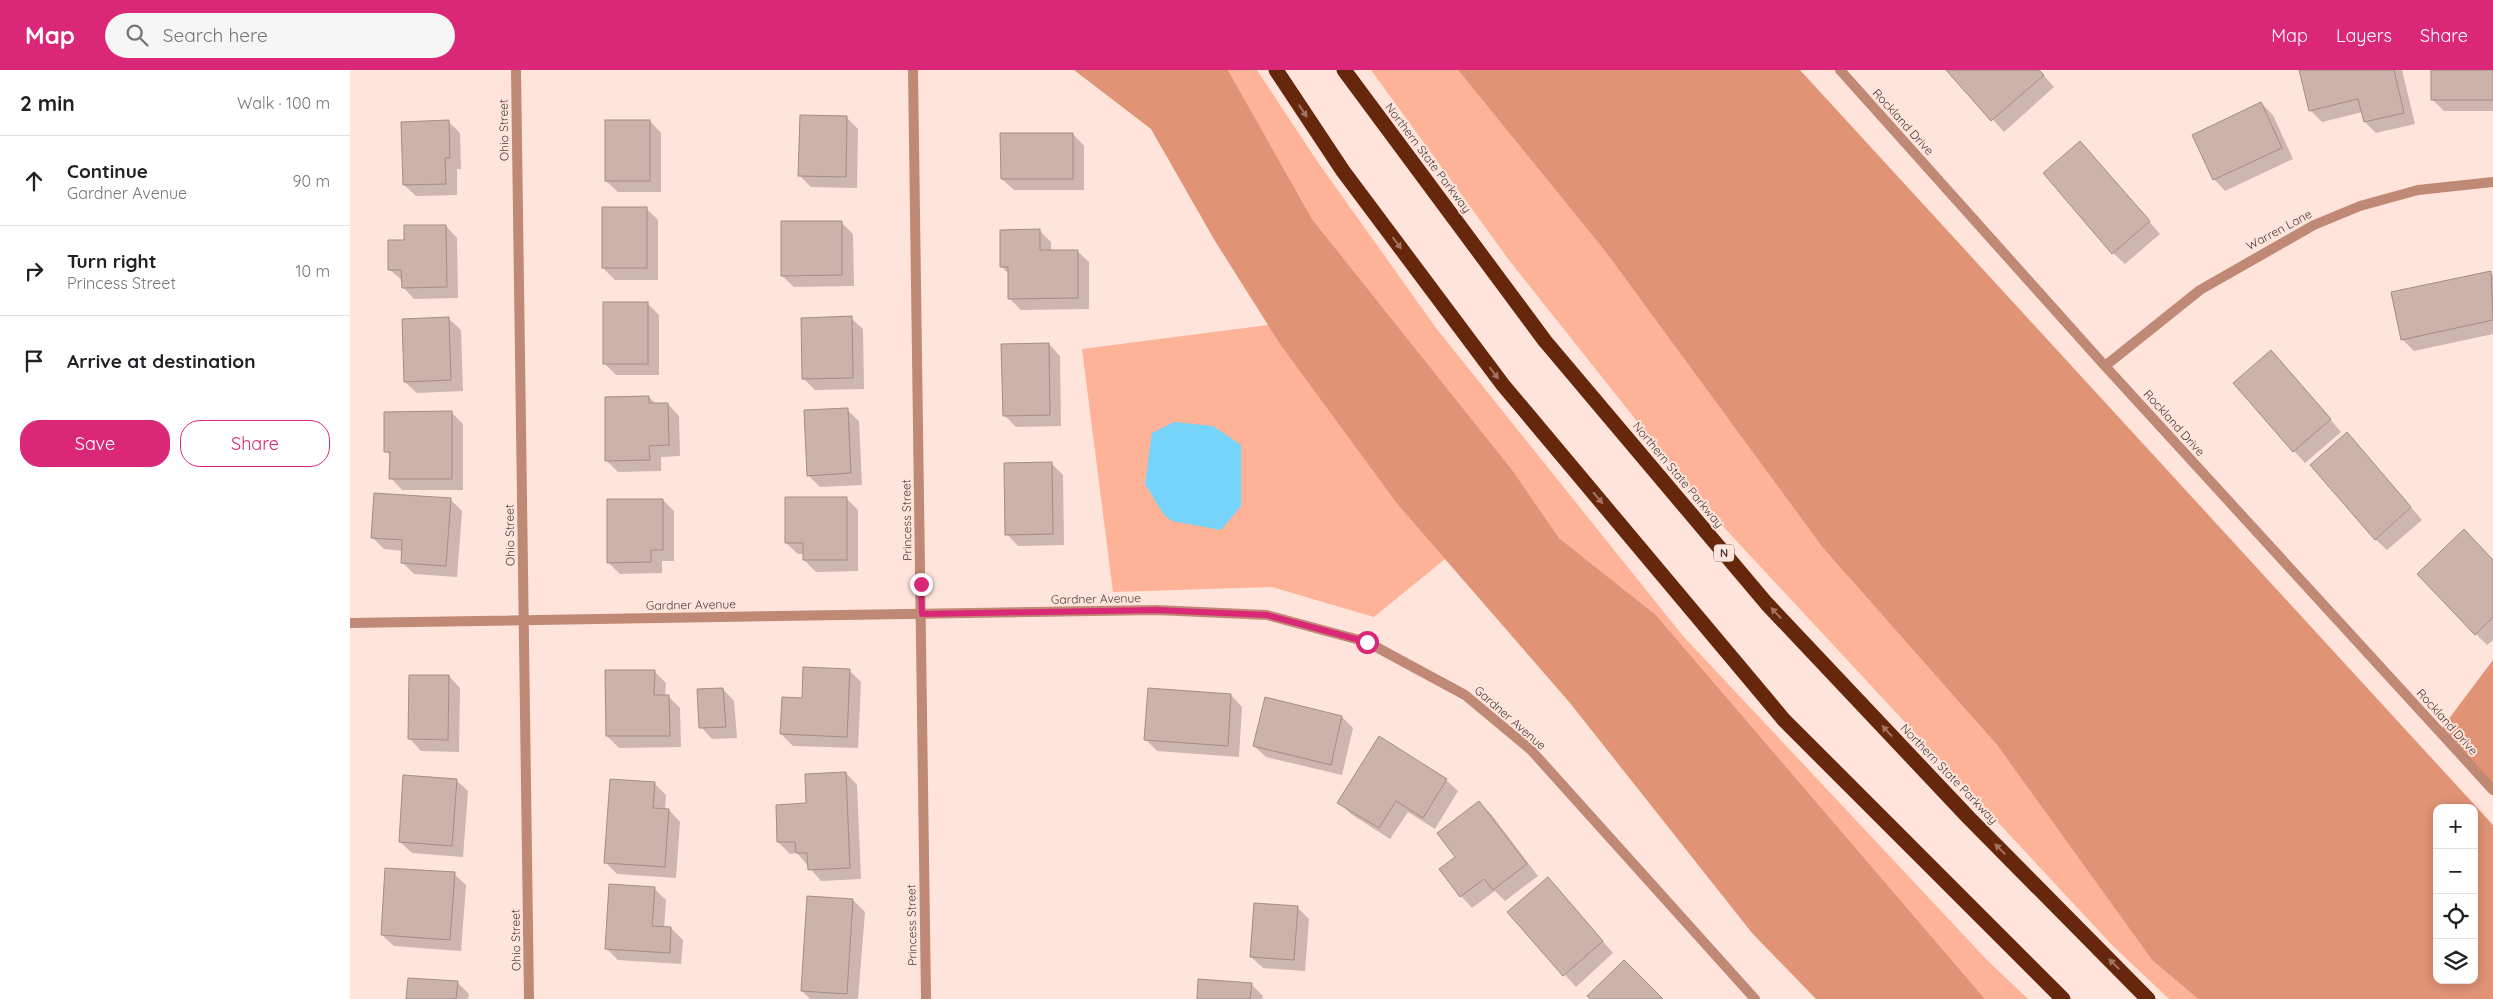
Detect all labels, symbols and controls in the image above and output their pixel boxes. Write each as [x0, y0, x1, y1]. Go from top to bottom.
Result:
search box [105, 13, 455, 58]
text: Map [25, 20, 75, 50]
icon: search [123, 21, 151, 49]
text: Search here [163, 23, 268, 47]
text: Map [2271, 24, 2308, 47]
text: Layers [2336, 24, 2392, 47]
text: Share [2420, 24, 2468, 47]
street label: Rockland Drive [1870, 85, 1937, 158]
text: 2 min [20, 90, 75, 116]
text: Walk · 100 m [237, 93, 330, 113]
street label: Ohio Street [495, 99, 512, 161]
street label: Northern State Parkway [1382, 100, 1475, 216]
one-way arrow [1298, 104, 1308, 117]
text: Continue [67, 159, 148, 183]
icon: ahead [20, 167, 48, 195]
text: 90 m [293, 171, 330, 191]
text: Gardner Avenue [67, 183, 187, 203]
street label: Warren Lane [2243, 206, 2314, 253]
one-way arrow [1392, 236, 1402, 250]
text: Turn right [67, 249, 156, 273]
icon: right [20, 257, 48, 285]
text: 10 m [296, 261, 330, 281]
text: Princess Street [67, 273, 176, 293]
icon: arrive [20, 347, 48, 375]
text: Arrive at destination [67, 349, 256, 373]
one-way arrow [1489, 366, 1499, 380]
street label: Rockland Drive [2141, 386, 2208, 459]
street label: Northern State Parkway [1630, 419, 1727, 531]
button: Save [20, 420, 170, 467]
button: Share [180, 420, 330, 467]
street label: Princess Street [898, 479, 915, 561]
one-way arrow [1592, 492, 1603, 504]
street label: Ohio Street [501, 504, 518, 566]
road number: N [1714, 544, 1734, 562]
route end [910, 573, 933, 596]
street label: Gardner Avenue [1051, 590, 1141, 607]
street label: Gardner Avenue [646, 596, 736, 613]
one-way arrow [1770, 608, 1782, 620]
route start [1356, 631, 1379, 654]
street label: Gardner Avenue [1471, 682, 1549, 753]
street label: Rockland Drive [2414, 685, 2481, 758]
street label: Northern State Parkway [1897, 720, 2001, 827]
one-way arrow [1881, 726, 1893, 738]
map controls [2433, 804, 2478, 984]
button: + [2433, 804, 2478, 849]
one-way arrow [1994, 843, 2006, 855]
button: − [2433, 849, 2478, 894]
street label: Princess Street [903, 884, 920, 966]
button: locate [2433, 894, 2478, 939]
street label: Ohio Street [507, 909, 524, 971]
button: layers [2433, 939, 2478, 984]
one-way arrow [2108, 959, 2120, 971]

